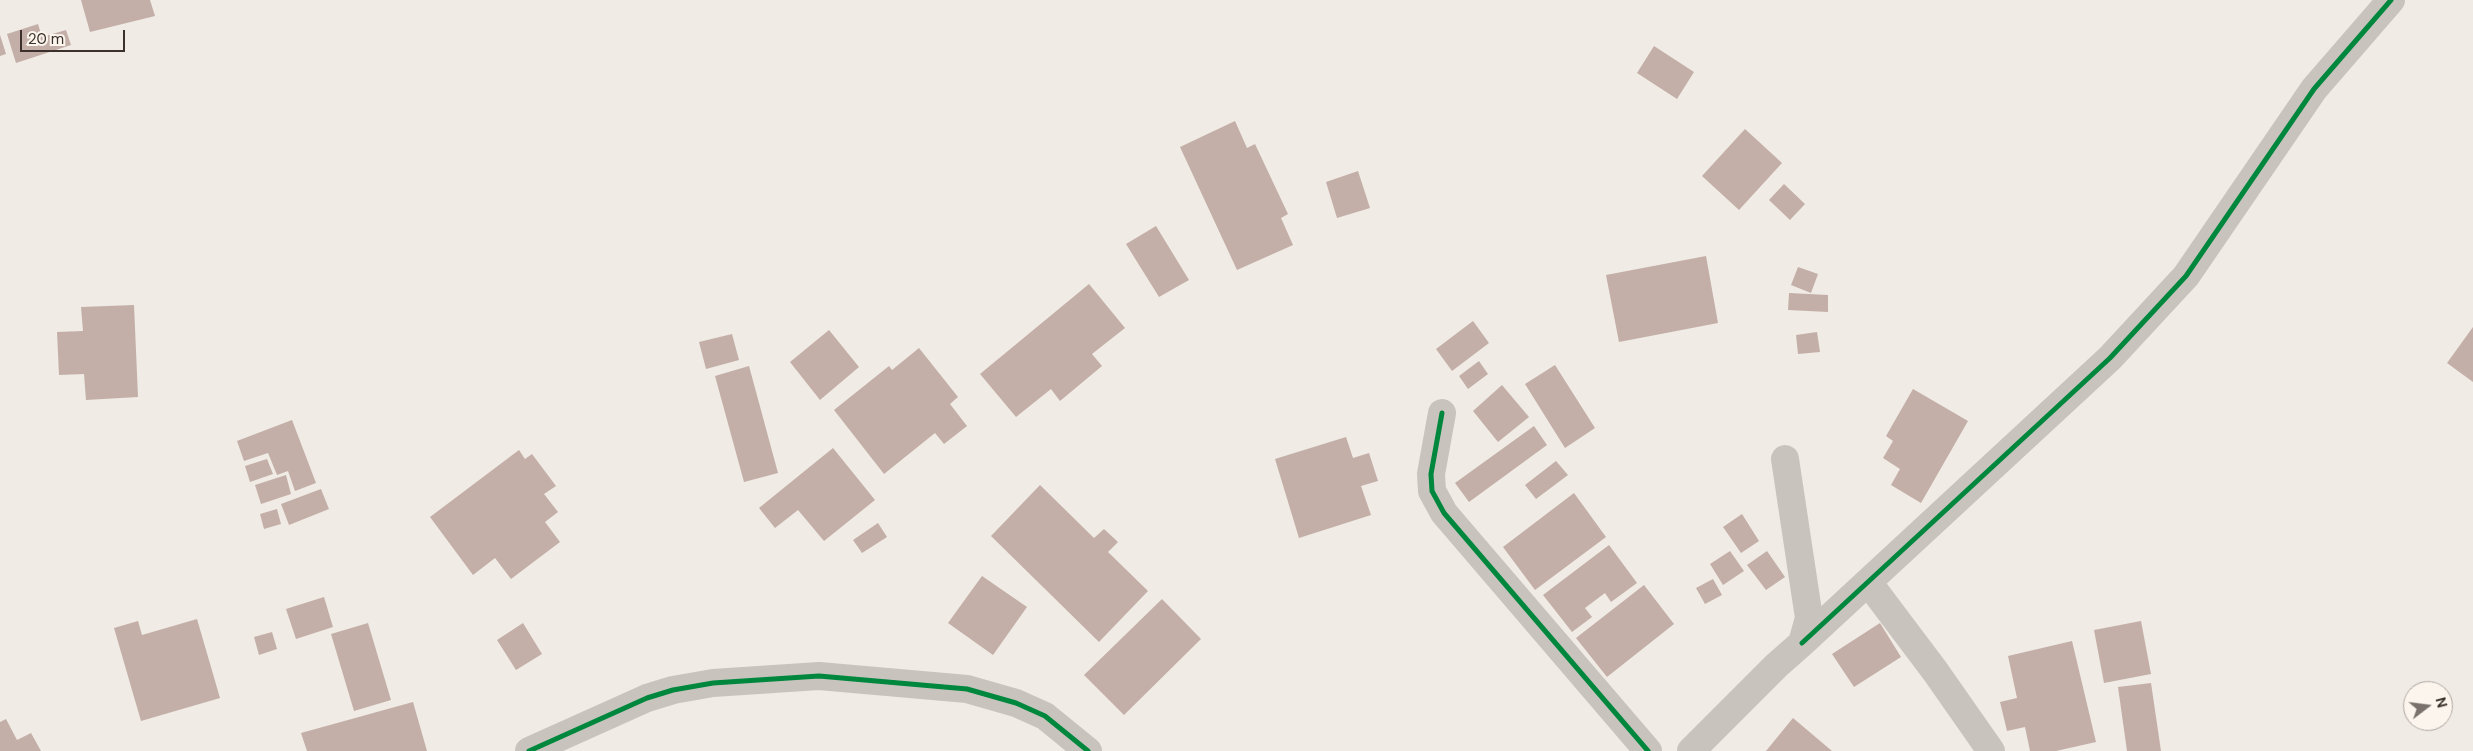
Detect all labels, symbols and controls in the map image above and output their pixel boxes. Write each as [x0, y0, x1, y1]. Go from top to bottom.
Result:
scale bar [22, 20, 128, 52]
text: 20 m [28, 29, 64, 49]
north arrow [2403, 681, 2453, 731]
text: N [2432, 695, 2452, 710]

